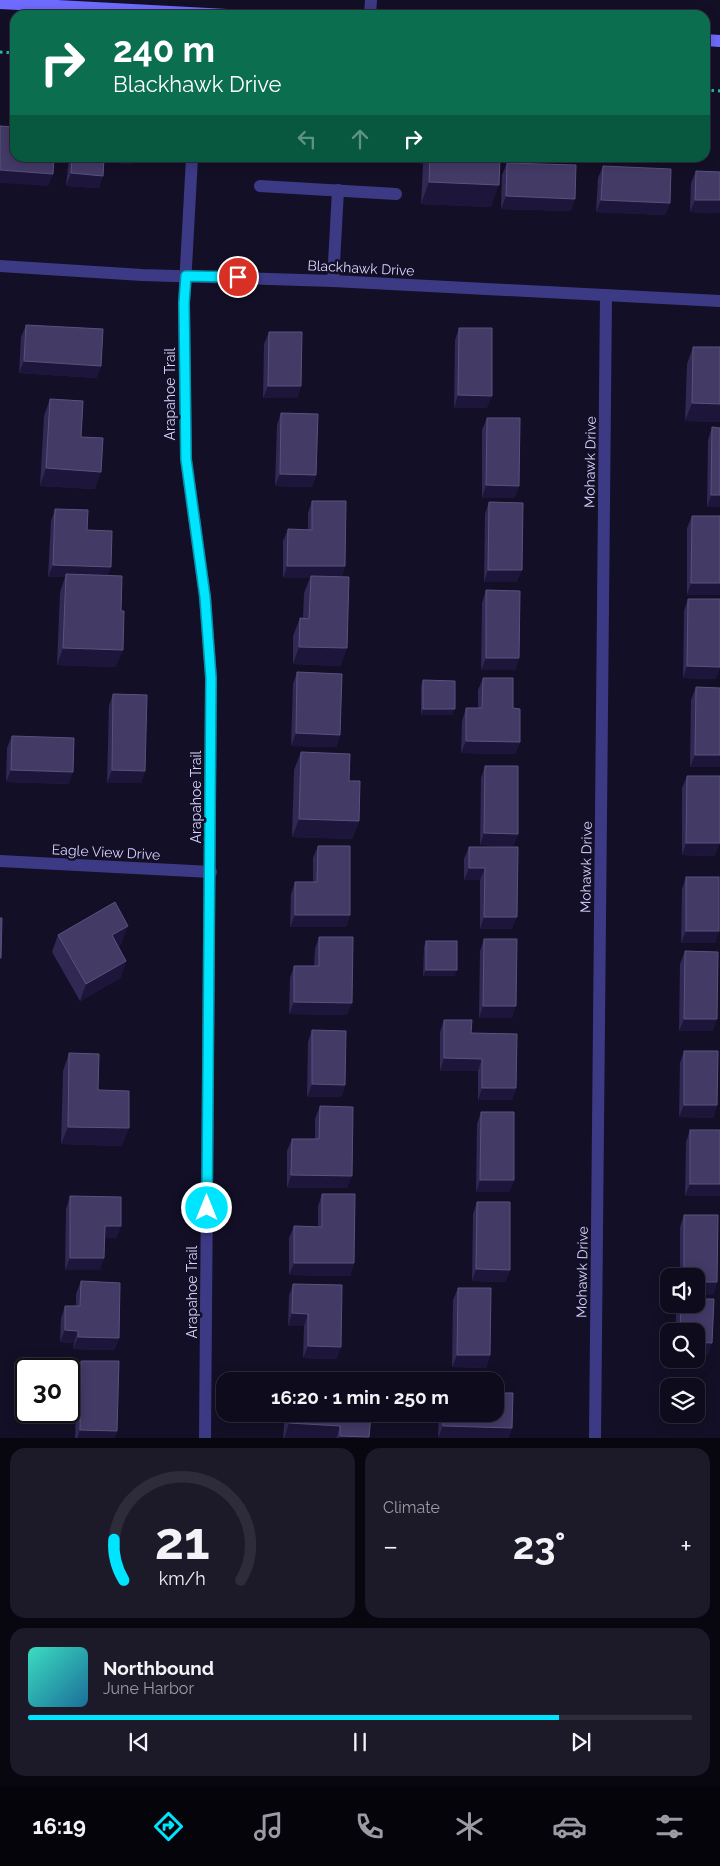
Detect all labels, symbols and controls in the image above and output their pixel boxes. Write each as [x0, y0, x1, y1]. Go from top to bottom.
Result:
text: 240 m [113, 29, 215, 70]
icon: right [30, 30, 95, 95]
text: Blackhawk Drive [113, 71, 281, 97]
icon: left [293, 125, 321, 153]
icon: ahead [346, 125, 374, 153]
icon: right [399, 125, 427, 153]
pin [217, 256, 259, 298]
street label: Blackhawk Drive [307, 257, 415, 279]
icon: arrive [224, 263, 252, 291]
street label: Arapahoe Trail [162, 347, 178, 440]
street label: Mohawk Drive [581, 416, 599, 508]
street label: Arapahoe Trail [188, 750, 204, 843]
street label: Mohawk Drive [577, 821, 595, 913]
street label: Eagle View Drive [51, 841, 161, 863]
position arrow [180, 1181, 232, 1233]
street label: Mohawk Drive [573, 1226, 591, 1318]
street label: Arapahoe Trail [184, 1245, 200, 1338]
map controls [660, 1268, 705, 1423]
button: sound [660, 1268, 705, 1313]
button: search [660, 1323, 705, 1368]
speed limit sign: 30 [15, 1358, 80, 1423]
button: layers [660, 1378, 705, 1423]
text: 16:20 · 1 min · 250 m [271, 1386, 449, 1408]
text: Climate [383, 1498, 440, 1517]
text: 21 [155, 1510, 210, 1571]
text: 23° [513, 1523, 566, 1568]
text: − [383, 1530, 398, 1563]
text: + [680, 1530, 692, 1563]
text: km/h [159, 1568, 206, 1589]
text: Northbound [103, 1657, 214, 1679]
text: June Harbor [103, 1679, 194, 1698]
icon: previous [125, 1728, 153, 1756]
icon: pause [346, 1728, 374, 1756]
icon: next [567, 1728, 595, 1756]
icon: directions [151, 1809, 186, 1844]
icon: music [251, 1809, 286, 1844]
icon: phone [352, 1809, 387, 1844]
icon: climate [452, 1809, 487, 1844]
icon: car [552, 1809, 587, 1844]
icon: filters [652, 1809, 687, 1844]
text: 16:19 [33, 1813, 86, 1839]

